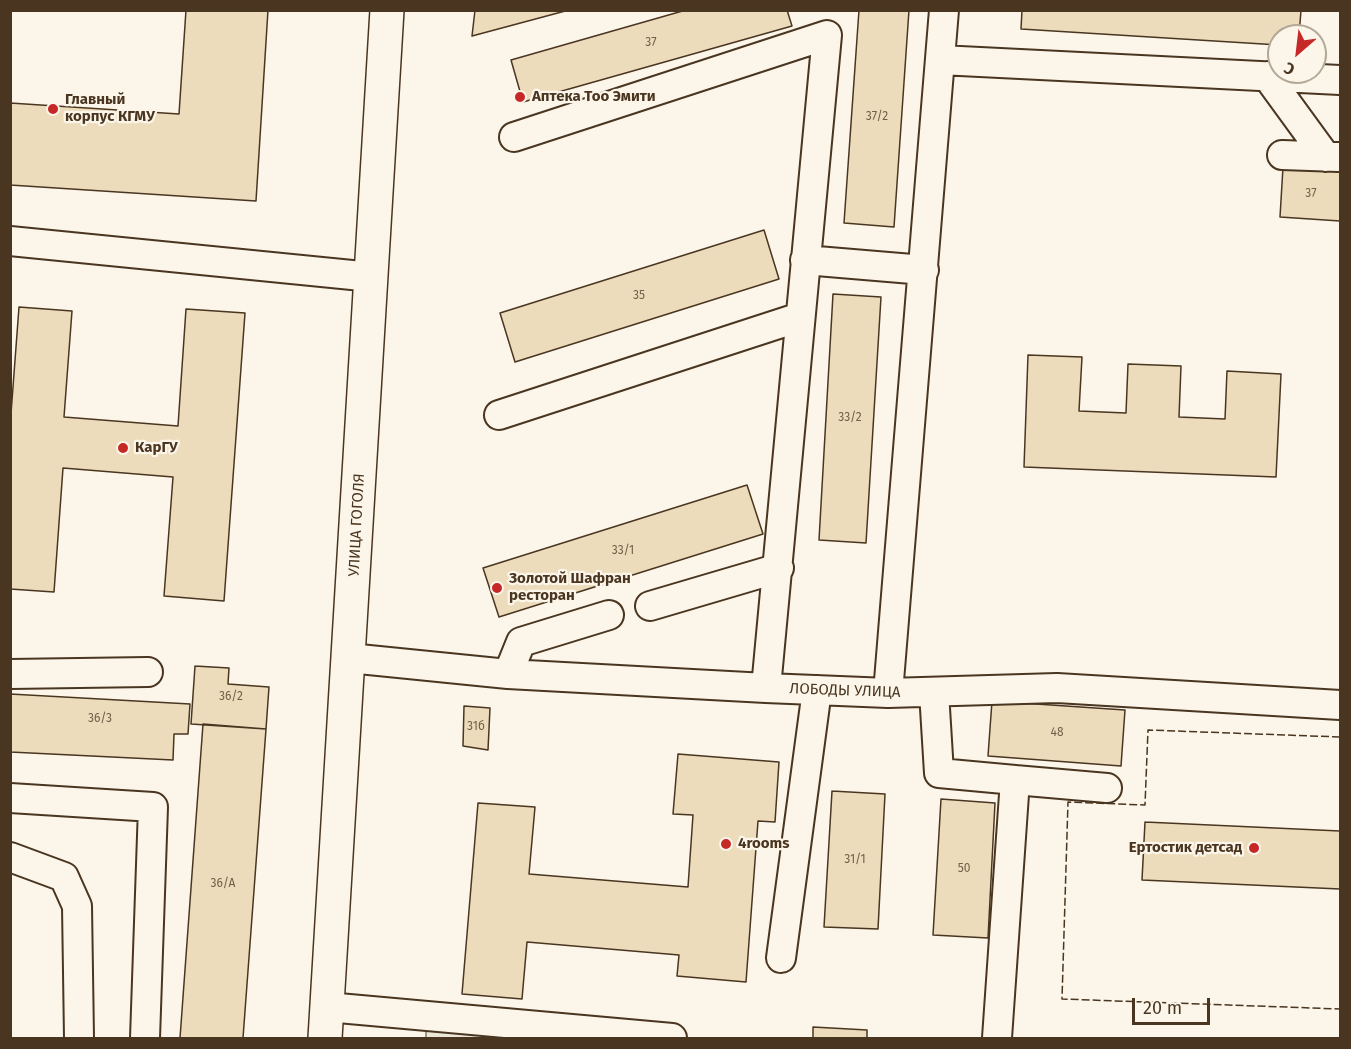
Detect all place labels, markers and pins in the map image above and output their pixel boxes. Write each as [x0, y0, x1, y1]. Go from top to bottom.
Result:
place label: Аптека Тоо Эмити [532, 88, 656, 106]
marker: Аптека Тоо Эмити [513, 90, 527, 104]
place label: Главный корпус КГМУ [65, 91, 155, 126]
marker: Главный корпус КГМУ [46, 102, 60, 116]
place label: КарГУ [135, 439, 178, 457]
marker: КарГУ [116, 441, 130, 455]
place label: Золотой Шафран ресторан [509, 570, 631, 605]
marker: Золотой Шафран ресторан [490, 581, 504, 595]
place label: 4rooms [738, 835, 789, 853]
marker: 4rooms [719, 837, 733, 851]
place label: Ертостик детсад [1129, 839, 1242, 857]
marker: Ертостик детсад [1247, 841, 1261, 855]

